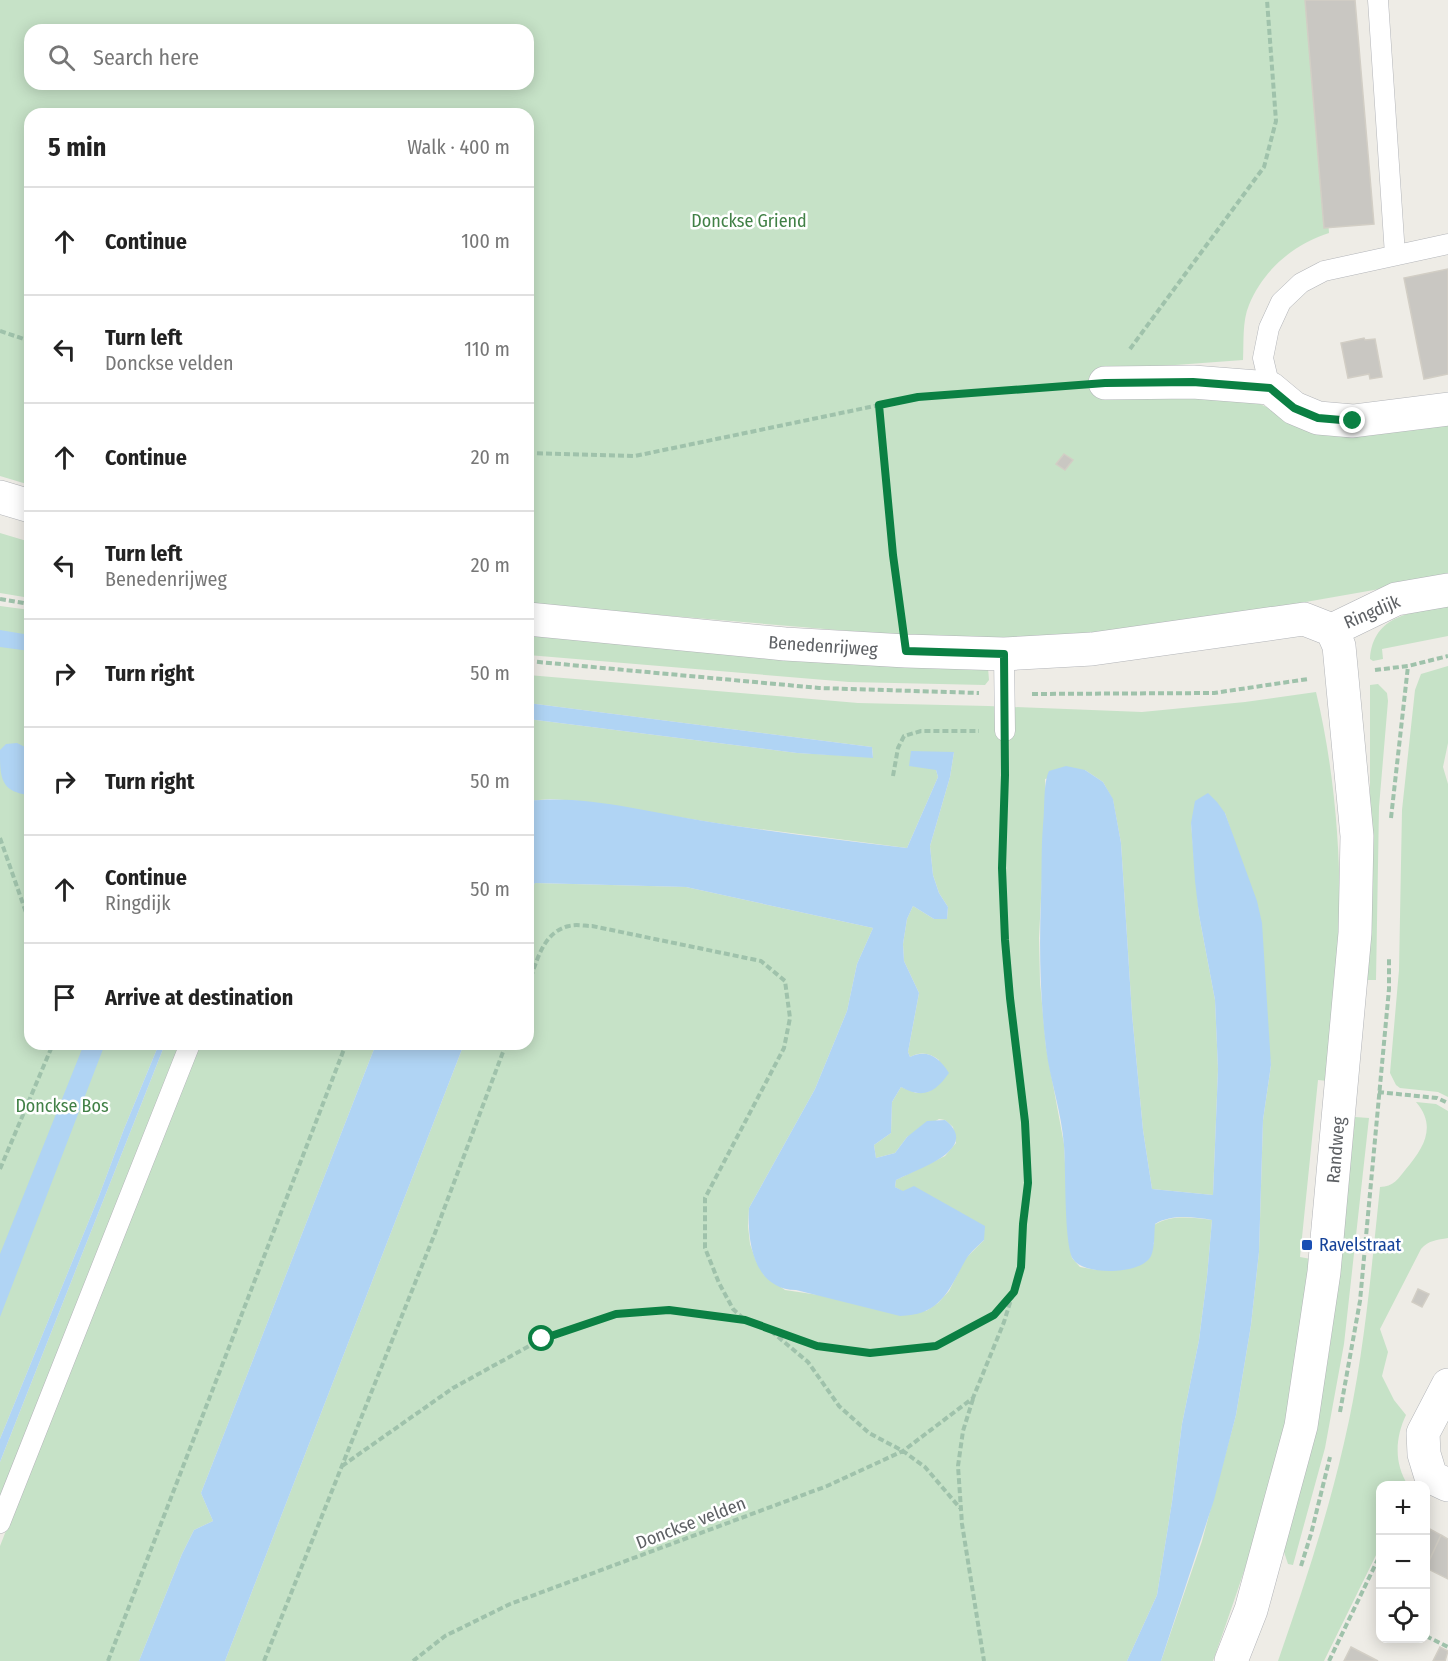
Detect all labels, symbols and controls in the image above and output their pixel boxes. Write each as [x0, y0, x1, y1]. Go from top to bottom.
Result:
search box [24, 24, 534, 90]
icon: search [45, 41, 78, 74]
text: Search here [93, 44, 199, 71]
text: 5 min [48, 132, 106, 163]
text: Walk · 400 m [407, 135, 510, 159]
park label: Donckse Griend [691, 210, 807, 232]
icon: ahead [48, 225, 81, 258]
text: Continue [105, 228, 187, 255]
text: 100 m [461, 229, 510, 253]
text: Turn left [105, 324, 183, 351]
icon: left [48, 333, 81, 366]
text: 110 m [464, 337, 510, 361]
text: Donckse velden [105, 351, 234, 375]
route end [1339, 407, 1365, 433]
icon: ahead [48, 441, 81, 474]
text: Continue [105, 444, 187, 471]
text: 20 m [471, 445, 510, 469]
text: Turn left [105, 540, 183, 567]
icon: left [48, 549, 81, 582]
text: 20 m [471, 553, 510, 577]
text: Benedenrijweg [105, 567, 227, 591]
street label: Ringdijk [1340, 590, 1404, 634]
street label: Benedenrijweg [768, 631, 879, 661]
icon: right [48, 657, 81, 690]
text: Turn right [105, 660, 194, 687]
text: 50 m [470, 661, 510, 685]
icon: right [48, 765, 81, 798]
text: Turn right [105, 768, 194, 795]
text: 50 m [470, 769, 510, 793]
text: Continue [105, 864, 187, 891]
icon: ahead [48, 873, 81, 906]
text: 50 m [470, 877, 510, 901]
text: Ringdijk [105, 891, 171, 915]
icon: arrive [48, 981, 81, 1014]
text: Arrive at destination [105, 984, 293, 1011]
park label: Donckse Bos [15, 1095, 109, 1117]
street label: Randweg [1322, 1115, 1350, 1184]
place label: Ravelstraat [1319, 1234, 1402, 1256]
marker: Ravelstraat [1300, 1238, 1314, 1252]
route start [528, 1325, 554, 1351]
map controls [1376, 1481, 1430, 1643]
button: + [1376, 1481, 1430, 1535]
street label: Donckse velden [633, 1492, 749, 1554]
button: − [1376, 1535, 1430, 1589]
button: locate [1376, 1589, 1430, 1643]

